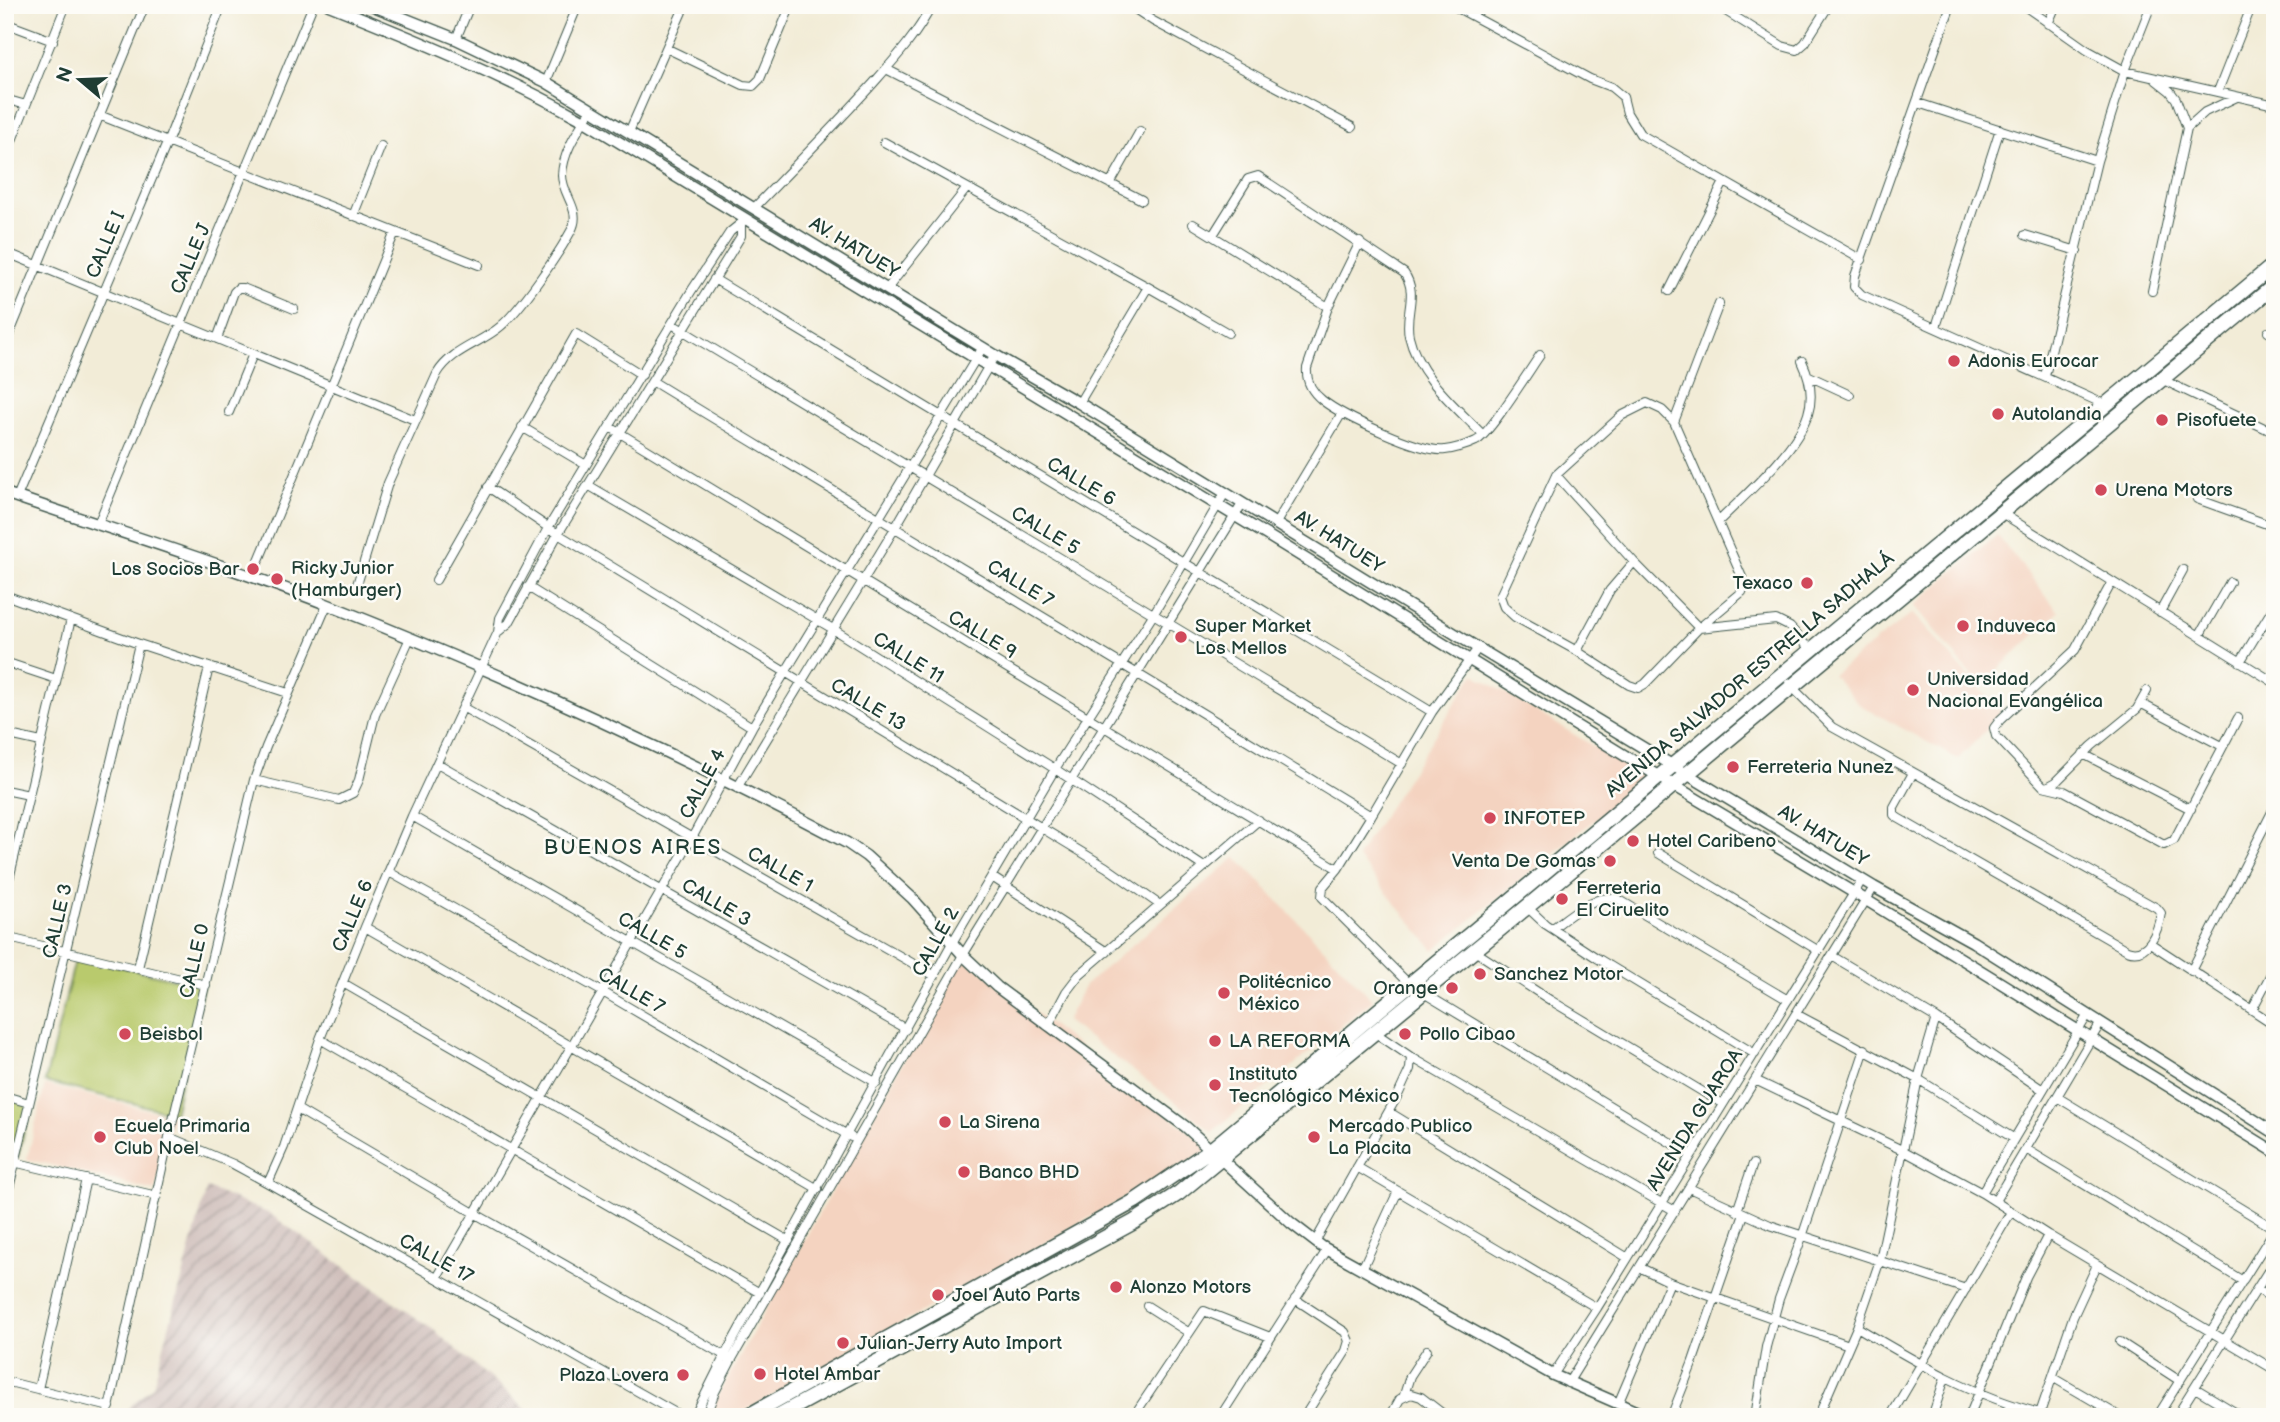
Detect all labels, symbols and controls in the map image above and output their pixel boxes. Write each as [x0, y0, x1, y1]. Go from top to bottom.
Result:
north arrow [46, 46, 116, 116]
text: N [52, 64, 79, 85]
street label: CALLE I [82, 208, 130, 282]
street label: AV. HATUEY [805, 212, 904, 284]
street label: CALLE J [166, 220, 216, 297]
place label: Adonis Eurocar [1968, 350, 2099, 373]
marker: Adonis Eurocar [1946, 353, 1962, 369]
place label: Autolandia [2012, 403, 2102, 426]
marker: Autolandia [1990, 406, 2006, 422]
place label: Pisofuete [2176, 409, 2256, 432]
marker: Pisofuete [2154, 412, 2170, 428]
street label: CALLE 6 [1042, 453, 1120, 511]
place label: Urena Motors [2115, 479, 2233, 502]
marker: Urena Motors [2093, 482, 2109, 498]
street label: CALLE 5 [1007, 502, 1083, 560]
street label: AV. HATUEY [1290, 505, 1389, 579]
street label: AVENIDA SALVADOR ESTRELLA SADHALÁ [1600, 547, 1899, 803]
street label: CALLE 7 [983, 555, 1058, 613]
place label: Ricky Junior (Hamburger) [291, 557, 402, 602]
place label: Los Socios Bar [111, 558, 240, 581]
marker: Los Socios Bar [245, 561, 261, 577]
marker: Ricky Junior (Hamburger) [269, 571, 285, 587]
place label: Texaco [1733, 572, 1793, 595]
marker: Texaco [1799, 575, 1815, 591]
street label: CALLE 9 [944, 606, 1020, 664]
place label: Super Market Los Mellos [1195, 615, 1312, 660]
place label: Induveca [1977, 615, 2056, 638]
marker: Induveca [1955, 618, 1971, 634]
street label: CALLE 11 [868, 627, 948, 689]
marker: Super Market Los Mellos [1173, 629, 1189, 645]
place label: Universidad Nacional Evangélica [1927, 668, 2103, 713]
street label: CALLE 13 [826, 674, 910, 736]
marker: Universidad Nacional Evangélica [1905, 682, 1921, 698]
street label: CALLE 4 [675, 745, 731, 823]
place label: Ferreteria Nunez [1747, 756, 1894, 779]
marker: Ferreteria Nunez [1725, 759, 1741, 775]
street label: AV. HATUEY [1774, 800, 1873, 872]
place label: INFOTEP [1504, 807, 1585, 830]
marker: INFOTEP [1482, 810, 1498, 826]
place label: Hotel Caribeno [1647, 830, 1776, 853]
marker: Hotel Caribeno [1625, 833, 1641, 849]
district label: BUENOS AIRES [544, 835, 722, 860]
street label: CALLE 1 [743, 842, 817, 898]
place label: Venta De Gomas [1452, 850, 1596, 873]
marker: Venta De Gomas [1602, 853, 1618, 869]
street label: CALLE 3 [677, 874, 755, 932]
street label: CALLE 6 [328, 876, 378, 956]
place label: Ferreteria El Ciruelito [1576, 877, 1669, 922]
street label: CALLE 3 [38, 881, 78, 961]
marker: Ferreteria El Ciruelito [1554, 891, 1570, 907]
street label: CALLE 2 [908, 903, 965, 981]
street label: CALLE 5 [614, 907, 691, 965]
street label: CALLE 0 [175, 921, 215, 1001]
street label: CALLE 7 [593, 963, 669, 1020]
place label: Sanchez Motor [1494, 963, 1624, 986]
marker: Sanchez Motor [1472, 966, 1488, 982]
place label: Politécnico México [1238, 971, 1332, 1016]
place label: Orange [1373, 977, 1438, 1000]
marker: Orange [1444, 980, 1460, 996]
marker: Politécnico México [1216, 985, 1232, 1001]
place label: Beisbol [139, 1023, 203, 1046]
place label: Pollo Cibao [1419, 1023, 1515, 1046]
marker: Beisbol [117, 1026, 133, 1042]
marker: Pollo Cibao [1397, 1026, 1413, 1042]
place label: LA REFORMA [1229, 1030, 1350, 1053]
marker: LA REFORMA [1207, 1033, 1223, 1049]
street label: AVENIDA GUAROA [1642, 1045, 1748, 1195]
place label: Instituto Tecnológico México [1229, 1063, 1400, 1108]
marker: Instituto Tecnológico México [1207, 1077, 1223, 1093]
place label: La Sirena [959, 1111, 1040, 1134]
marker: La Sirena [937, 1114, 953, 1130]
place label: Ecuela Primaria Club Noel [114, 1115, 250, 1160]
place label: Mercado Publico La Placita [1328, 1115, 1473, 1160]
marker: Ecuela Primaria Club Noel [92, 1129, 108, 1145]
marker: Mercado Publico La Placita [1306, 1129, 1322, 1145]
place label: Banco BHD [978, 1161, 1079, 1184]
marker: Banco BHD [956, 1164, 972, 1180]
street label: CALLE 17 [395, 1229, 478, 1289]
place label: Alonzo Motors [1130, 1276, 1251, 1299]
marker: Alonzo Motors [1108, 1279, 1124, 1295]
place label: Joel Auto Parts [952, 1284, 1080, 1307]
marker: Joel Auto Parts [930, 1287, 946, 1303]
place label: Julian-Jerry Auto Import [857, 1332, 1062, 1355]
marker: Julian-Jerry Auto Import [835, 1335, 851, 1351]
place label: Hotel Ambar [774, 1363, 881, 1386]
place label: Plaza Lovera [559, 1364, 669, 1387]
marker: Hotel Ambar [752, 1366, 768, 1382]
marker: Plaza Lovera [675, 1367, 691, 1383]

